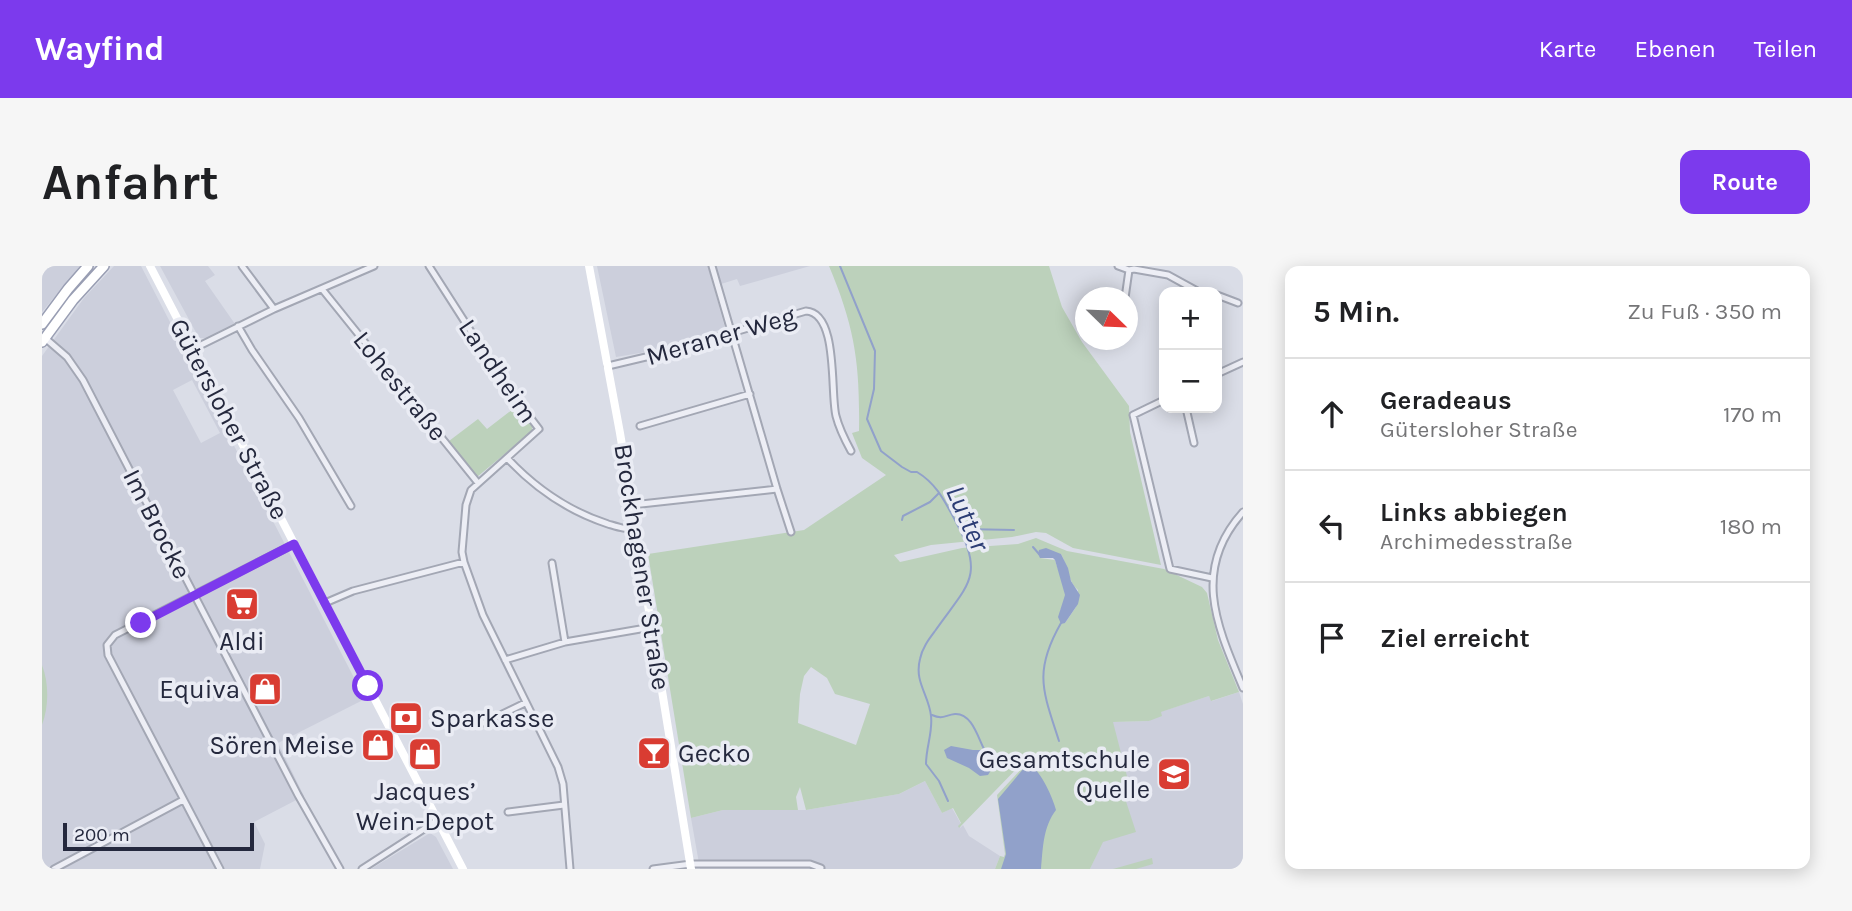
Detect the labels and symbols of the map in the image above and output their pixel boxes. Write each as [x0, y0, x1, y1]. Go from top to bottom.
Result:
north arrow [1075, 287, 1138, 350]
street label: Meraner Weg [643, 300, 800, 372]
street label: Gütersloher Straße [163, 313, 295, 525]
street label: Landheim [452, 313, 544, 429]
street label: Lohestraße [346, 325, 454, 447]
street label: Brockhagener Straße [607, 442, 677, 692]
street label: Im Brocke [116, 464, 198, 584]
water label: Lutter [939, 480, 998, 557]
supermarket icon: Aldi [223, 585, 261, 623]
route end [125, 607, 156, 638]
place label: Aldi [219, 626, 265, 657]
shop icon: Equiva [246, 670, 284, 708]
route start [352, 670, 383, 701]
place label: Equiva [159, 674, 240, 705]
bank icon: Sparkasse [387, 699, 425, 737]
place label: Sparkasse [430, 703, 554, 734]
shop icon: Sören Meise [359, 726, 397, 764]
place label: Sören Meise [209, 730, 354, 761]
bar icon: Gecko [635, 734, 673, 772]
shop icon: Jacques’ Wein-Depot [406, 735, 444, 773]
place label: Gecko [678, 738, 750, 769]
place label: Gesamtschule Quelle [979, 744, 1150, 805]
school or university icon: Gesamtschule Quelle [1155, 755, 1193, 793]
place label: Jacques’ Wein-Depot [356, 776, 494, 837]
scale bar [63, 820, 254, 852]

